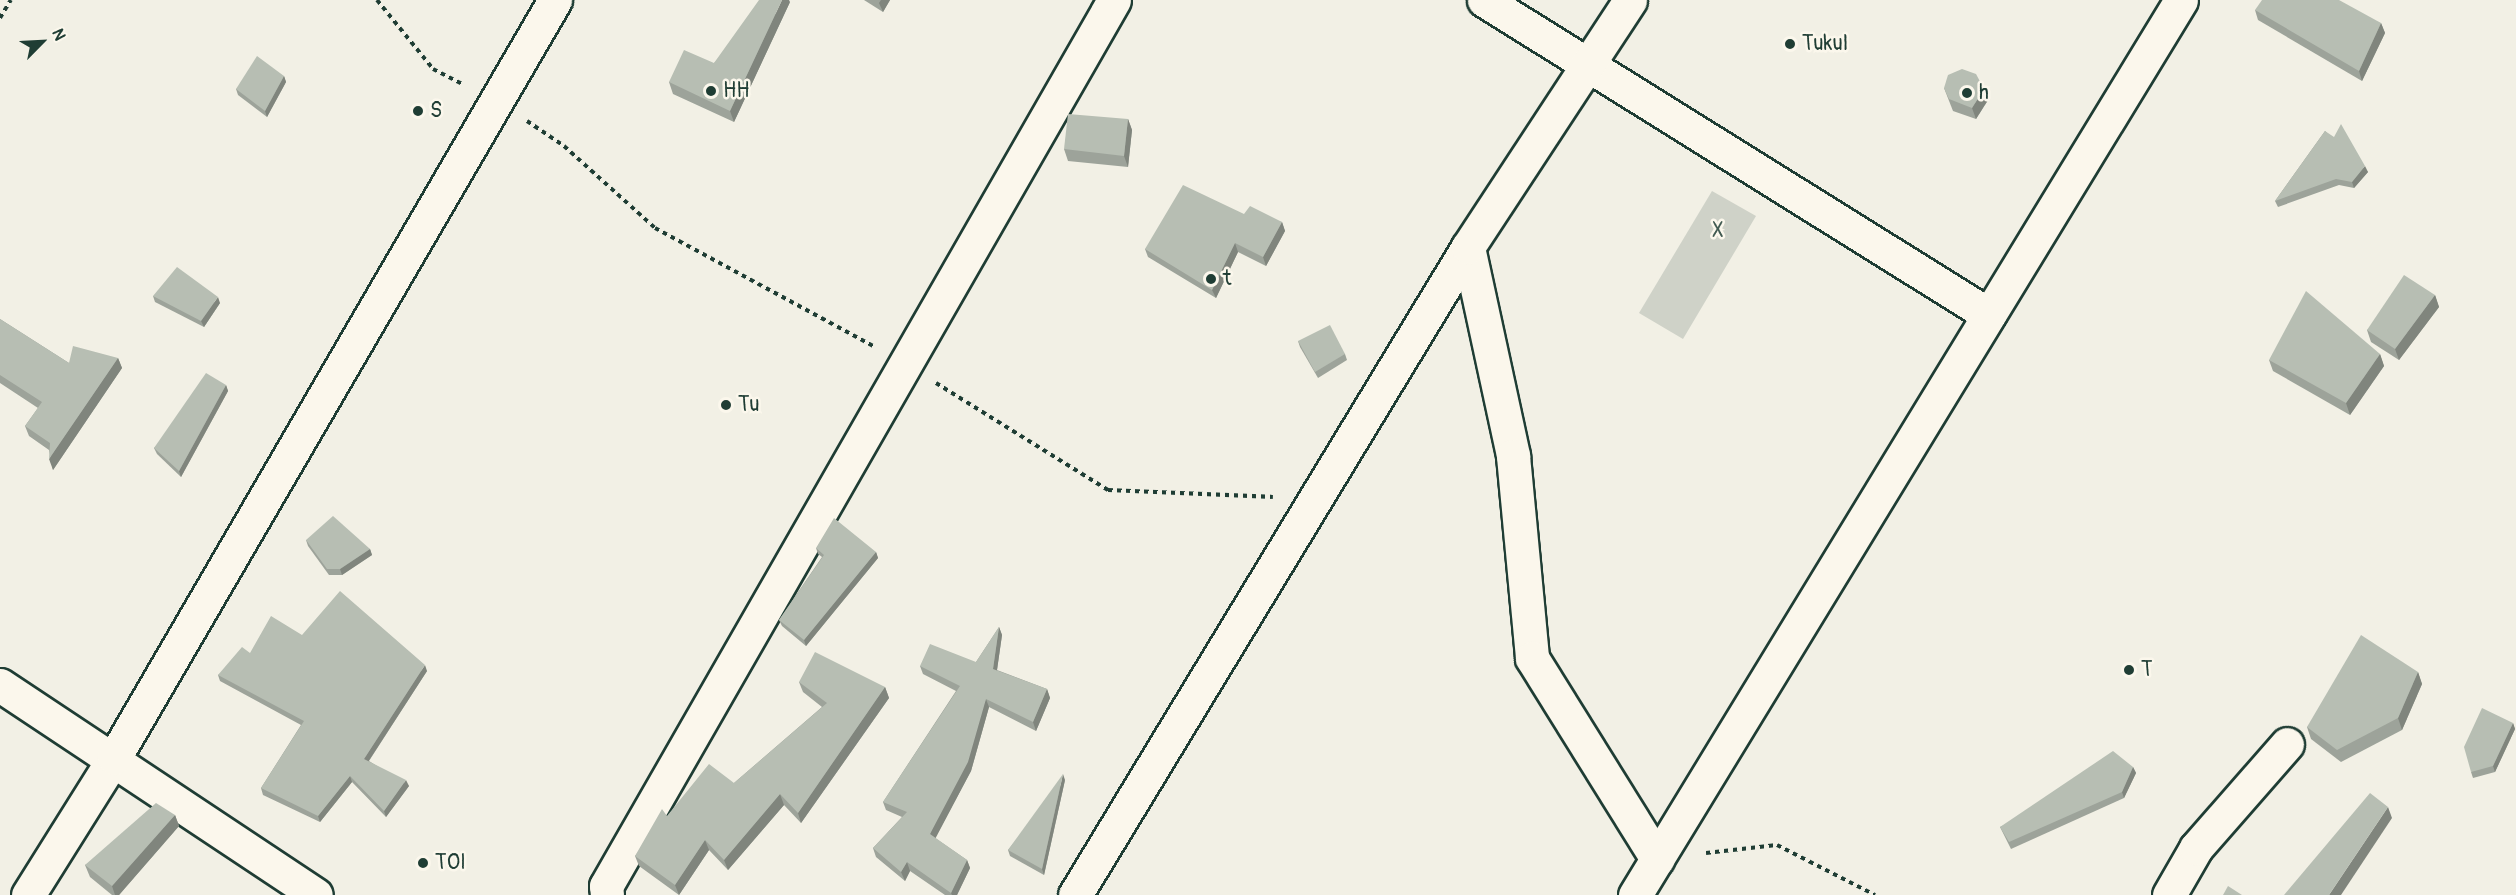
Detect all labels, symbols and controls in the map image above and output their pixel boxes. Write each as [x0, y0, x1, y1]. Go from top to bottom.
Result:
north arrow [12, 12, 72, 72]
text: N [47, 26, 70, 44]
place label: Tukul [1802, 31, 1848, 57]
marker: Tukul [1783, 37, 1797, 51]
place label: HH [723, 78, 750, 104]
place label: h [1979, 80, 1989, 106]
marker: HH [704, 84, 718, 98]
marker: h [1960, 86, 1974, 100]
place label: S [430, 98, 442, 124]
marker: S [411, 104, 425, 118]
park label: X [1712, 218, 1724, 244]
place label: t [1223, 266, 1231, 292]
marker: t [1204, 272, 1218, 286]
place label: Tu [738, 392, 760, 418]
marker: Tu [719, 398, 733, 412]
place label: T [2141, 657, 2153, 683]
marker: T [2122, 663, 2136, 677]
place label: TOI [435, 850, 466, 876]
marker: TOI [416, 856, 430, 870]

